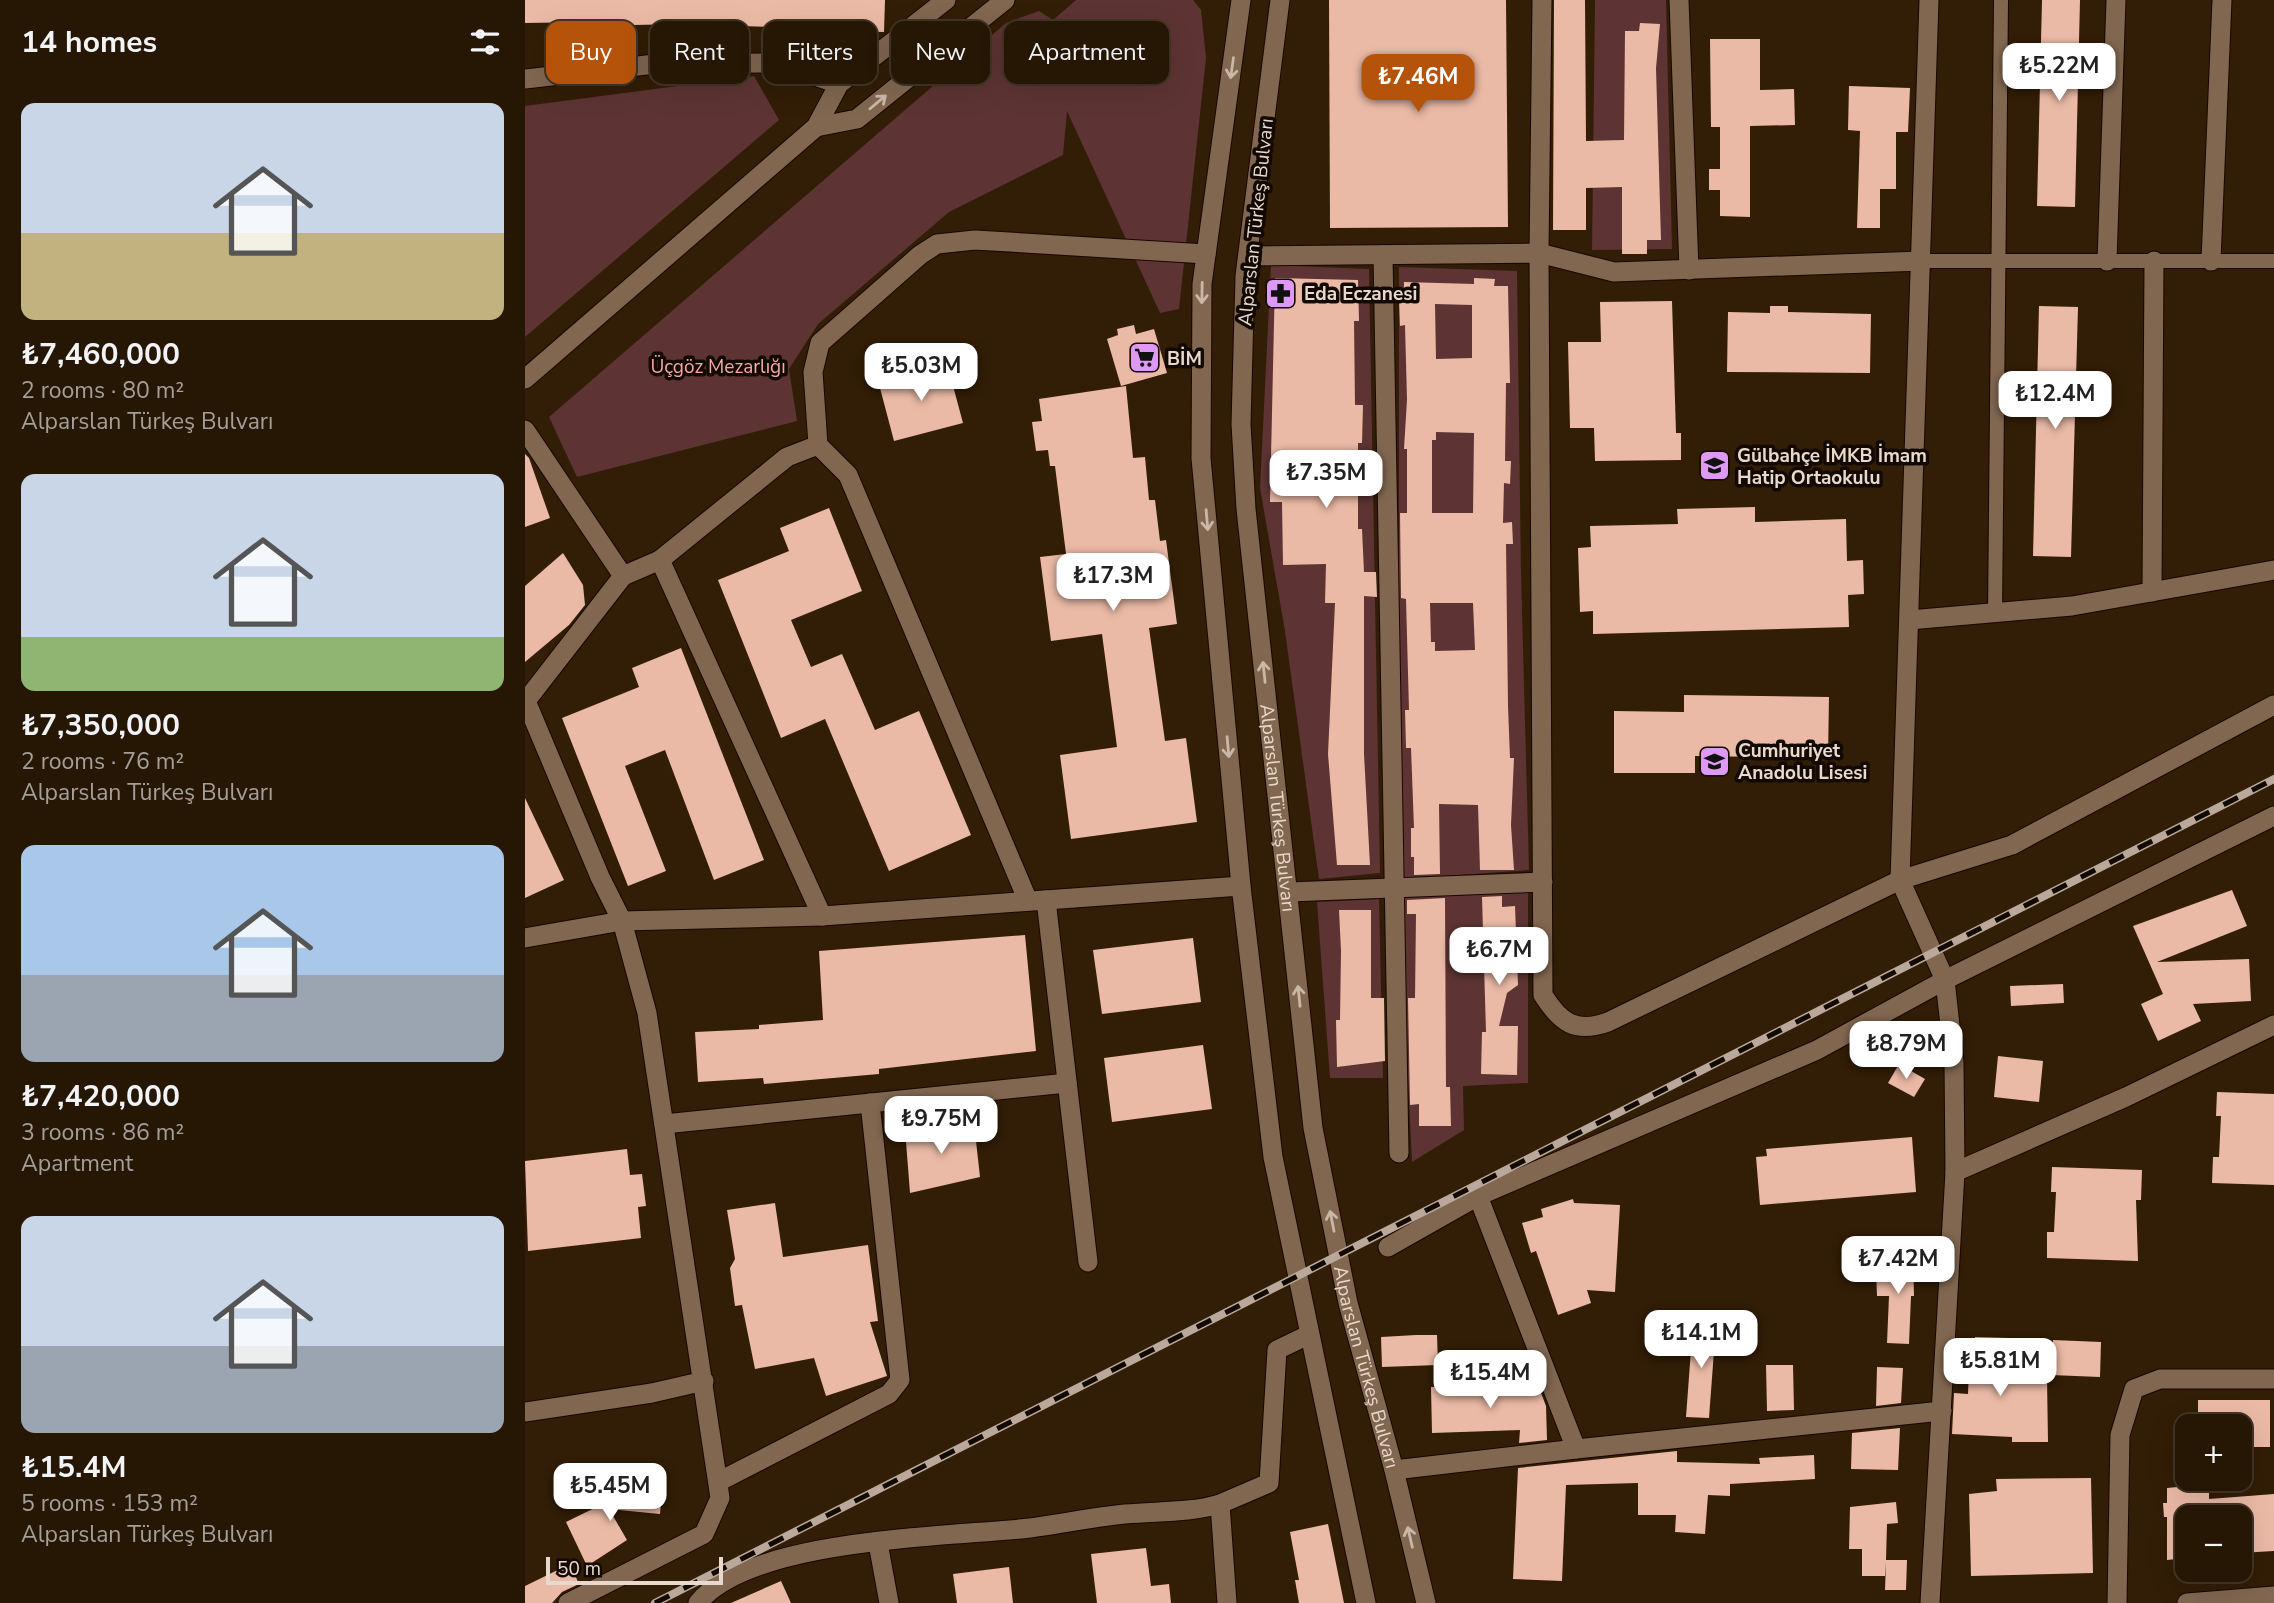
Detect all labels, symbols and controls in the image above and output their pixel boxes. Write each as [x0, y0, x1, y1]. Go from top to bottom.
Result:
chip: Buy [546, 21, 636, 84]
chip: Rent [650, 21, 749, 84]
chip: Filters [763, 21, 877, 84]
chip: New [891, 21, 990, 84]
chip: Apartment [1004, 21, 1169, 84]
text: 14 homes [21, 22, 157, 63]
icon: filters [466, 23, 504, 61]
pin: ₺5.22M [2002, 43, 2116, 103]
text: ₺5.22M [2019, 50, 2099, 81]
pin: ₺7.46M [1361, 54, 1475, 114]
one-way arrow [1226, 56, 1239, 79]
text: ₺7.46M [1378, 61, 1458, 92]
one-way arrow [868, 94, 886, 110]
street label: Alparslan Türkeş Bulvarı [1232, 117, 1280, 327]
icon: home [200, 148, 326, 274]
pharmacy icon: Eda Eczanesi [1264, 276, 1298, 310]
one-way arrow [1196, 281, 1209, 304]
place label: Eda Eczanesi [1304, 281, 1417, 307]
text: ₺7,460,000 [21, 334, 180, 375]
supermarket icon: BİM [1127, 341, 1161, 375]
pin: ₺5.03M [864, 344, 978, 403]
place label: BİM [1167, 346, 1202, 372]
text: ₺5.03M [881, 350, 961, 381]
park label: Üçgöz Mezarlığı [650, 354, 786, 380]
pin: ₺12.4M [1998, 372, 2112, 431]
text: 2 rooms · 80 m² [21, 375, 184, 406]
text: ₺12.4M [2015, 378, 2095, 409]
text: Alparslan Türkeş Bulvarı [21, 406, 273, 437]
place label: Gülbahçe İMKB İmam Hatip Ortaokulu [1737, 443, 1927, 491]
school or university icon: Gülbahçe İMKB İmam Hatip Ortaokulu [1697, 449, 1731, 483]
pin: ₺7.35M [1269, 450, 1383, 510]
text: ₺7.35M [1286, 457, 1366, 488]
one-way arrow [1200, 509, 1213, 531]
icon: home [200, 519, 326, 645]
pin: ₺17.3M [1056, 554, 1170, 613]
text: ₺17.3M [1073, 560, 1153, 591]
one-way arrow [1258, 661, 1271, 684]
street label: Alparslan Türkeş Bulvarı [1253, 703, 1302, 913]
text: ₺7,350,000 [21, 705, 180, 746]
one-way arrow [1222, 735, 1235, 758]
place label: Cumhuriyet Anadolu Lisesi [1738, 738, 1867, 786]
school or university icon: Cumhuriyet Anadolu Lisesi [1698, 744, 1732, 778]
text: 2 rooms · 76 m² [21, 746, 184, 777]
text: Alparslan Türkeş Bulvarı [21, 777, 273, 808]
icon: home [200, 890, 326, 1016]
pin: ₺6.7M [1450, 928, 1548, 987]
text: ₺6.7M [1465, 934, 1533, 965]
one-way arrow [1293, 985, 1306, 1008]
pin: ₺8.79M [1849, 1021, 1963, 1081]
text: ₺8.79M [1866, 1028, 1946, 1059]
text: ₺7,420,000 [21, 1076, 180, 1117]
pin: ₺9.75M [884, 1096, 998, 1156]
text: ₺9.75M [901, 1103, 981, 1134]
text: 3 rooms · 86 m² [21, 1117, 184, 1148]
text: Apartment [21, 1148, 133, 1179]
one-way arrow [1324, 1210, 1338, 1233]
pin: ₺7.42M [1841, 1236, 1955, 1296]
text: ₺7.42M [1858, 1243, 1938, 1274]
icon: home [200, 1261, 326, 1387]
street label: Alparslan Türkeş Bulvarı [1327, 1264, 1405, 1471]
pin: ₺14.1M [1644, 1310, 1758, 1370]
text: ₺14.1M [1661, 1317, 1741, 1348]
pin: ₺5.81M [1943, 1338, 2057, 1398]
text: ₺5.81M [1960, 1345, 2040, 1376]
pin: ₺15.4M [1433, 1350, 1547, 1410]
text: ₺15.4M [1450, 1357, 1530, 1388]
map controls [2175, 1414, 2252, 1582]
button: + [2175, 1414, 2252, 1491]
text: ₺15.4M [21, 1447, 126, 1488]
pin: ₺5.45M [553, 1464, 667, 1523]
text: ₺5.45M [570, 1470, 650, 1501]
text: 5 rooms · 153 m² [21, 1488, 198, 1519]
button: − [2175, 1505, 2252, 1582]
text: Alparslan Türkeş Bulvarı [21, 1519, 273, 1550]
one-way arrow [1403, 1526, 1416, 1548]
scale bar [546, 1554, 723, 1586]
text: 50 m [557, 1556, 601, 1582]

